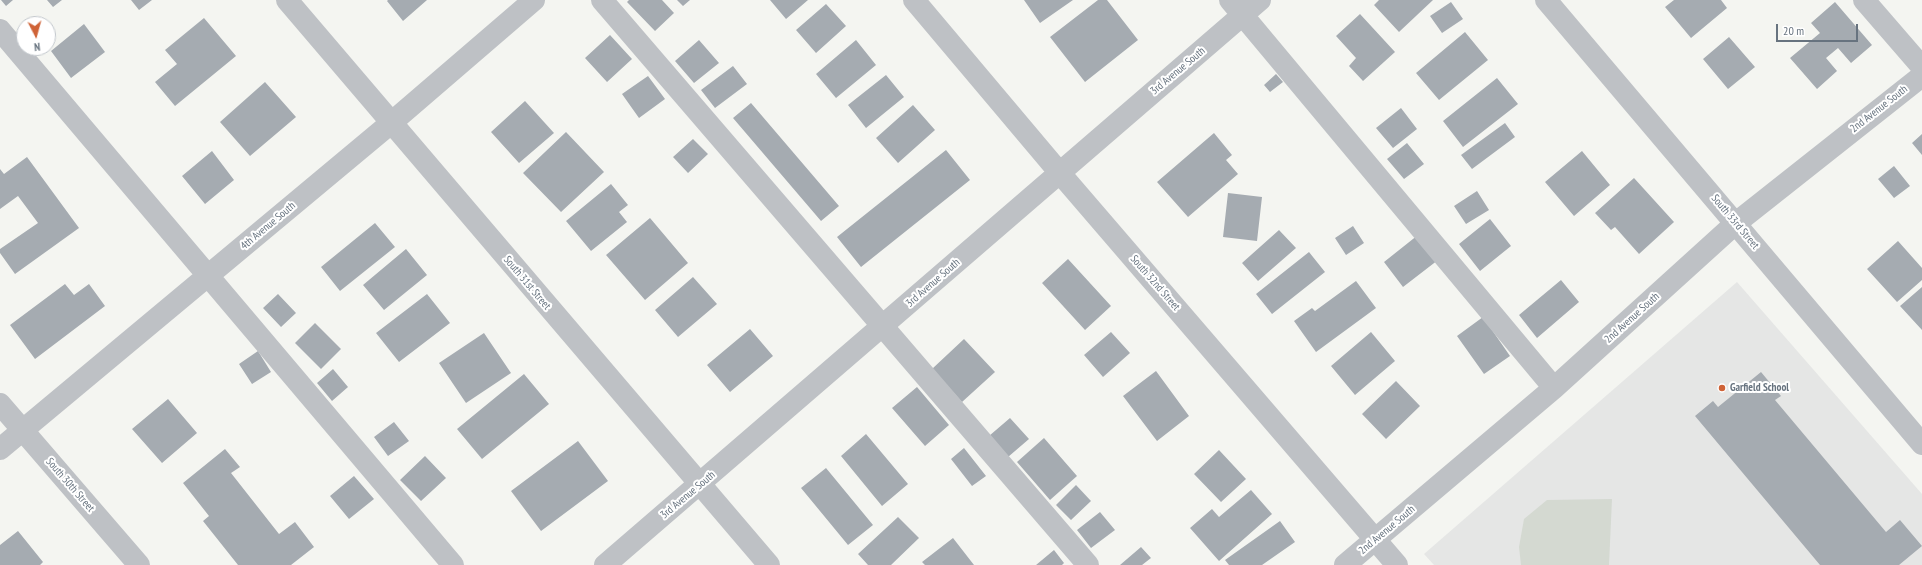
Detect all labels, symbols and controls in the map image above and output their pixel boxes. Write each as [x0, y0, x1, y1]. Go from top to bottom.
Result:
north arrow [16, 16, 56, 56]
scale bar [1778, 16, 1860, 42]
text: 20 m [1783, 23, 1804, 38]
text: N [33, 40, 41, 54]
street label: 3rd Avenue South [1148, 44, 1208, 98]
street label: 2nd Avenue South [1848, 83, 1910, 135]
street label: South 33rd Street [1708, 192, 1762, 252]
street label: 4th Avenue South [238, 199, 298, 253]
street label: South 31st Street [501, 253, 553, 313]
street label: South 32nd Street [1127, 253, 1183, 313]
street label: 3rd Avenue South [903, 256, 963, 310]
street label: 2nd Avenue South [1602, 290, 1662, 346]
place label: Garfield School [1730, 381, 1789, 395]
marker: Garfield School [1717, 383, 1727, 393]
street label: South 30th Street [43, 455, 97, 515]
street label: 3rd Avenue South [658, 468, 718, 522]
street label: 2nd Avenue South [1356, 503, 1418, 557]

